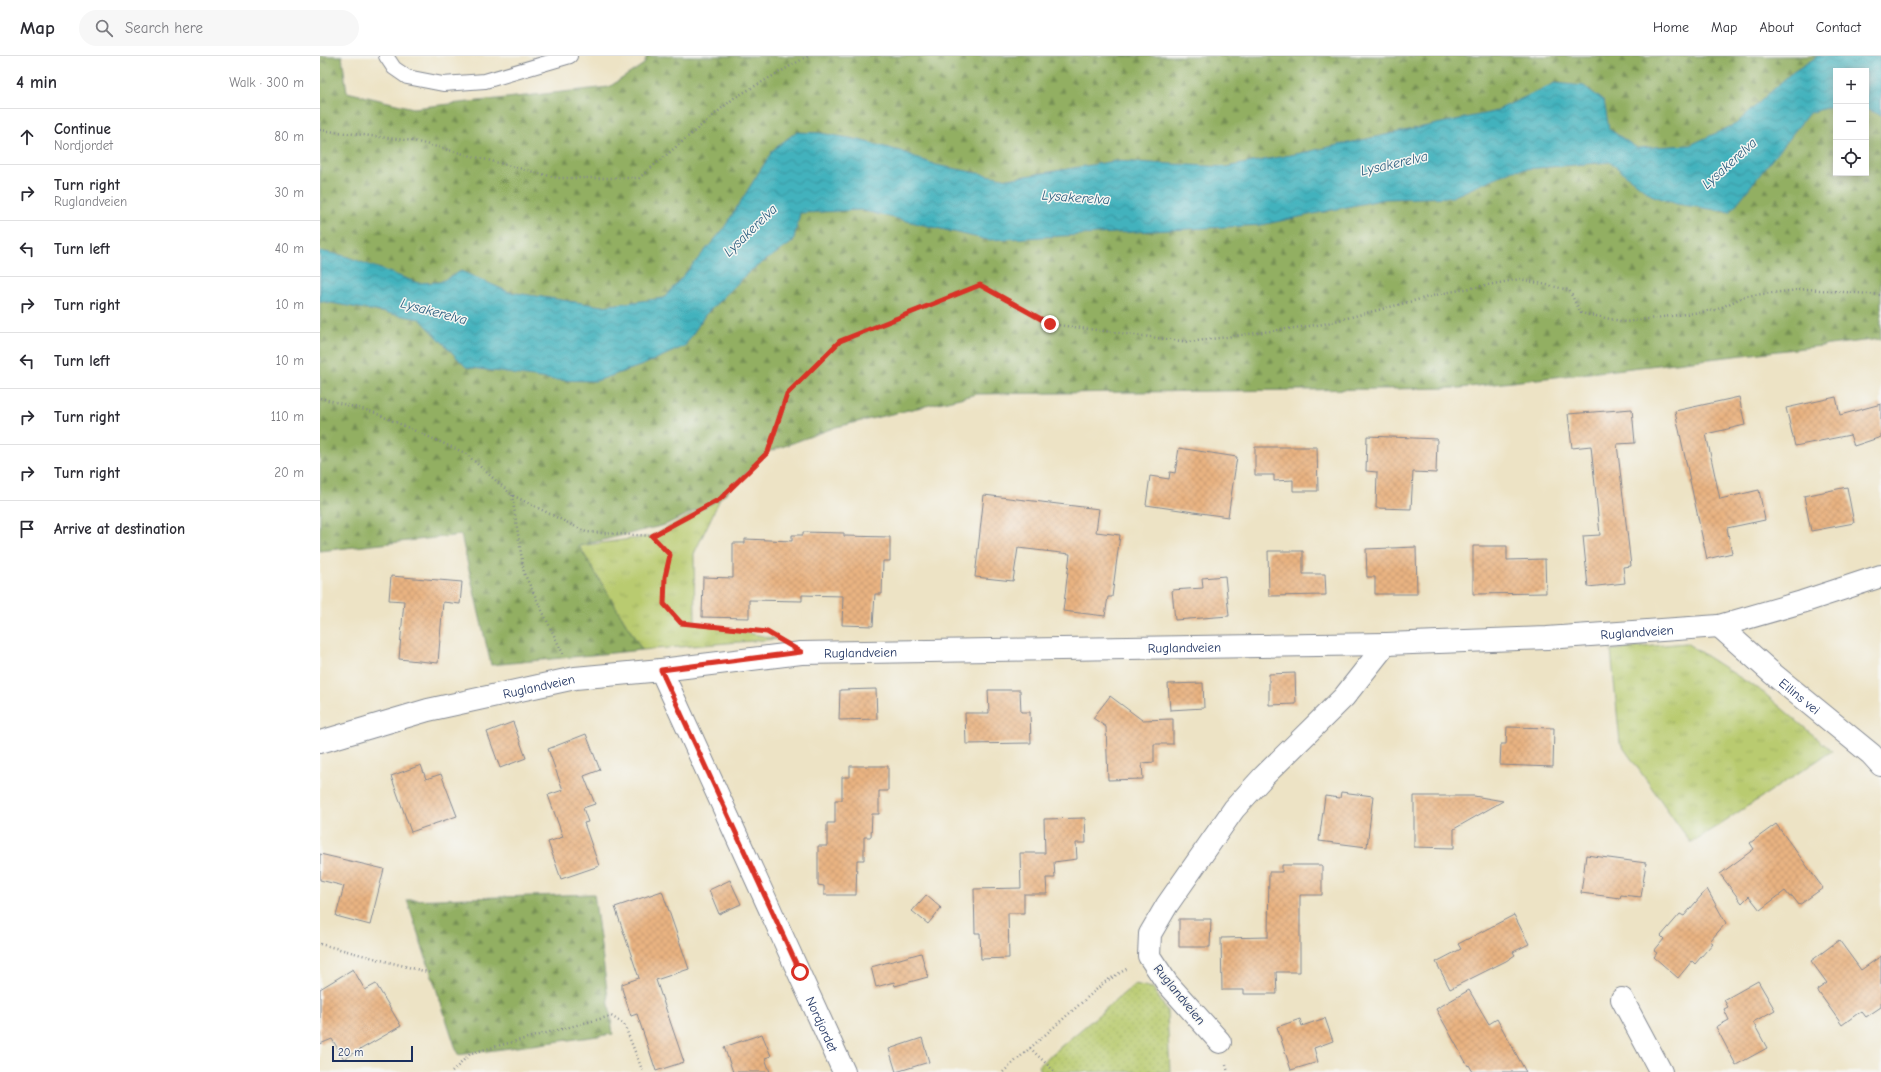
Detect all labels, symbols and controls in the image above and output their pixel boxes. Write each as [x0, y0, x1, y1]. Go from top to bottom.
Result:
search box [79, 10, 359, 46]
text: Map [20, 17, 55, 39]
icon: search [93, 17, 115, 39]
text: Search here [125, 19, 203, 37]
text: Home [1653, 19, 1689, 36]
text: Map [1711, 19, 1737, 36]
text: About [1759, 19, 1794, 36]
text: Contact [1816, 19, 1861, 36]
map controls [1833, 68, 1869, 176]
button: + [1833, 68, 1869, 104]
text: 4 min [16, 73, 57, 92]
text: Walk · 300 m [229, 75, 304, 90]
button: − [1833, 104, 1869, 140]
text: Continue [54, 120, 111, 138]
icon: ahead [16, 126, 38, 148]
text: 80 m [274, 129, 304, 144]
water label: Lysakerelva [1698, 134, 1760, 193]
text: Nordjordet [54, 138, 113, 153]
button: locate [1833, 140, 1869, 176]
water label: Lysakerelva [1359, 148, 1429, 179]
text: Turn right [54, 176, 120, 194]
icon: right [16, 182, 38, 204]
text: 30 m [274, 185, 304, 200]
water label: Lysakerelva [1041, 187, 1111, 208]
text: Ruglandveien [54, 194, 127, 209]
water label: Lysakerelva [720, 201, 781, 260]
icon: left [16, 238, 38, 260]
text: Turn left [54, 240, 110, 258]
text: 40 m [275, 241, 304, 256]
icon: right [16, 294, 38, 316]
water label: Lysakerelva [399, 294, 469, 329]
text: Turn right [54, 296, 120, 314]
text: 10 m [276, 297, 304, 312]
route end [1041, 315, 1059, 333]
icon: left [16, 350, 38, 372]
text: Turn left [54, 352, 110, 370]
text: 10 m [276, 353, 304, 368]
icon: right [16, 406, 38, 428]
text: Turn right [54, 408, 120, 426]
text: 110 m [271, 409, 304, 424]
icon: right [16, 462, 38, 484]
text: Turn right [54, 464, 120, 482]
text: 20 m [274, 465, 304, 480]
icon: arrive [16, 518, 38, 540]
text: Arrive at destination [54, 520, 185, 538]
street label: Ruglandveien [1600, 622, 1674, 642]
street label: Ruglandveien [1148, 640, 1221, 656]
street label: Ruglandveien [824, 645, 897, 661]
street label: Ruglandveien [501, 671, 576, 702]
street label: Eilins vei [1776, 675, 1823, 717]
street label: Ruglandveien [1151, 961, 1208, 1028]
route start [791, 963, 809, 981]
street label: Nordjordet [803, 994, 841, 1055]
scale bar [332, 1044, 413, 1063]
text: 20 m [338, 1046, 363, 1059]

